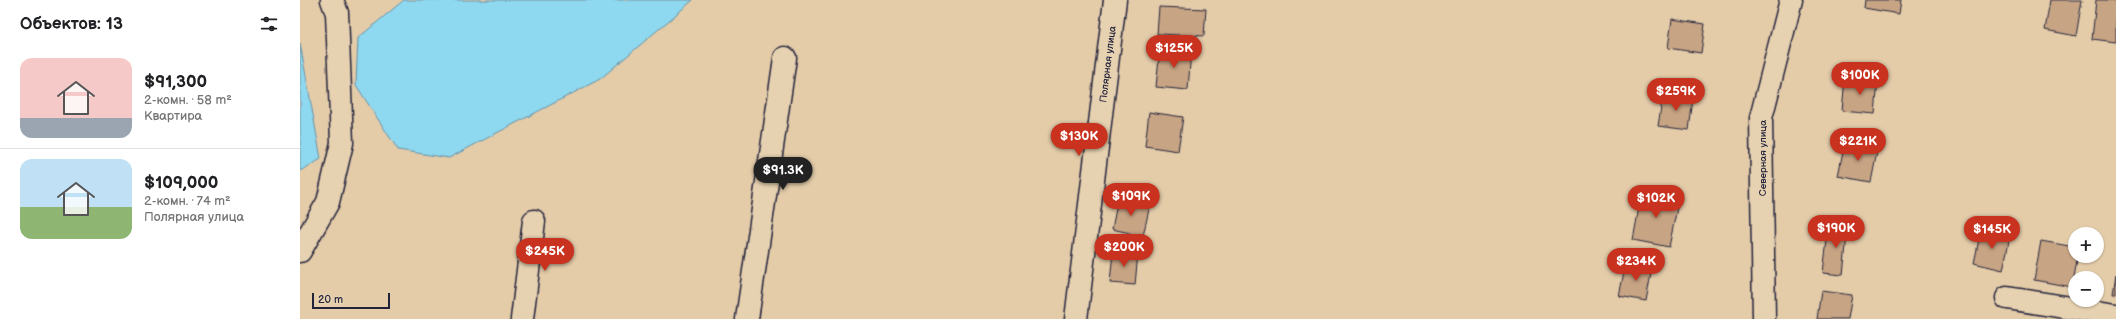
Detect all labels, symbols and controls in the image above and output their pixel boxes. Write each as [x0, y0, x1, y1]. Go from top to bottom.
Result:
icon: filters [258, 13, 280, 35]
text: Объектов: 13 [20, 14, 123, 34]
street label: Полярная улица [1097, 25, 1119, 103]
pin: $125K [1146, 35, 1202, 69]
text: $125K [1155, 40, 1193, 56]
pin: $100K [1832, 62, 1888, 96]
text: $100K [1840, 67, 1880, 83]
text: $91,300 [144, 72, 207, 92]
icon: home [52, 74, 100, 122]
pin: $259K [1648, 78, 1704, 112]
text: $259K [1656, 83, 1696, 99]
text: 2-комн. · 58 m² [144, 92, 232, 108]
text: Квартира [144, 108, 202, 124]
street label: Северная улица [1757, 120, 1769, 196]
pin: $130K [1051, 123, 1107, 157]
text: $130K [1060, 128, 1098, 144]
pin: $221K [1830, 128, 1886, 162]
text: $221K [1839, 133, 1877, 149]
pin: $91.3K [750, 157, 816, 191]
text: $91.3K [763, 162, 803, 178]
text: $109,000 [144, 173, 218, 193]
icon: home [52, 175, 100, 223]
pin: $109K [1103, 183, 1159, 217]
pin: $102K [1628, 185, 1684, 219]
text: $109K [1112, 188, 1150, 204]
text: $102K [1637, 190, 1675, 206]
text: 2-комн. · 74 m² [144, 193, 231, 209]
text: Полярная улица [144, 209, 244, 225]
pin: $190K [1808, 215, 1864, 249]
pin: $145K [1964, 216, 2020, 250]
text: $190K [1817, 220, 1855, 236]
text: $145K [1973, 221, 2011, 237]
map controls [2068, 227, 2104, 307]
button: + [2068, 227, 2104, 263]
pin: $200K [1096, 234, 1152, 268]
pin: $245K [517, 238, 573, 272]
text: $200K [1103, 239, 1145, 255]
text: $245K [525, 243, 565, 259]
pin: $234K [1608, 248, 1664, 282]
text: $234K [1616, 253, 1656, 269]
button: − [2068, 271, 2104, 307]
scale bar [312, 291, 390, 310]
text: 20 m [318, 293, 343, 306]

